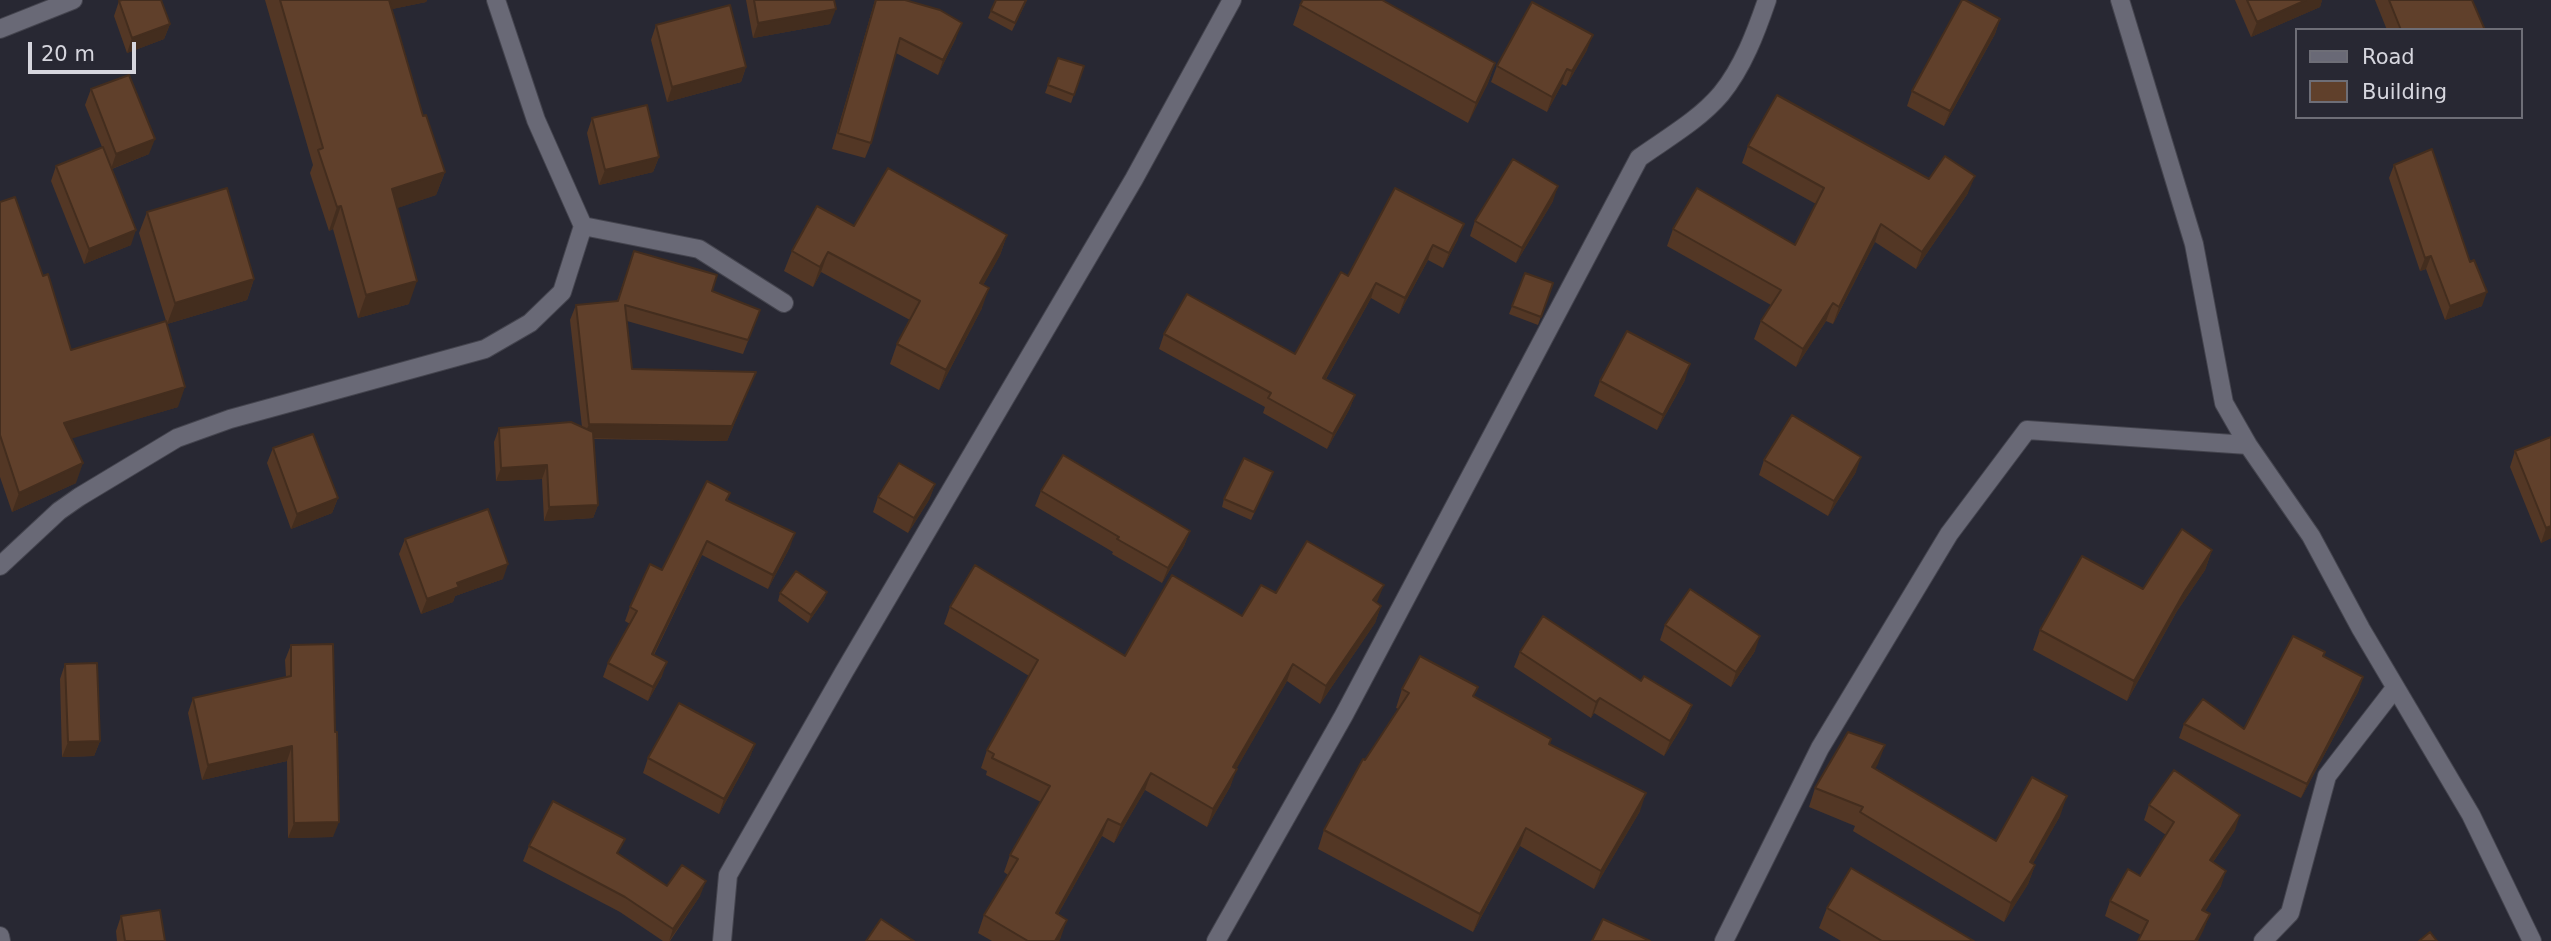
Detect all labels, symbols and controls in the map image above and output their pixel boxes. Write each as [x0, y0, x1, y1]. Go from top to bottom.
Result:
scale bar [32, 28, 140, 72]
legend [2296, 28, 2523, 119]
text: 20 m [41, 42, 95, 66]
text: Road [2362, 45, 2415, 69]
text: Building [2362, 80, 2447, 104]

